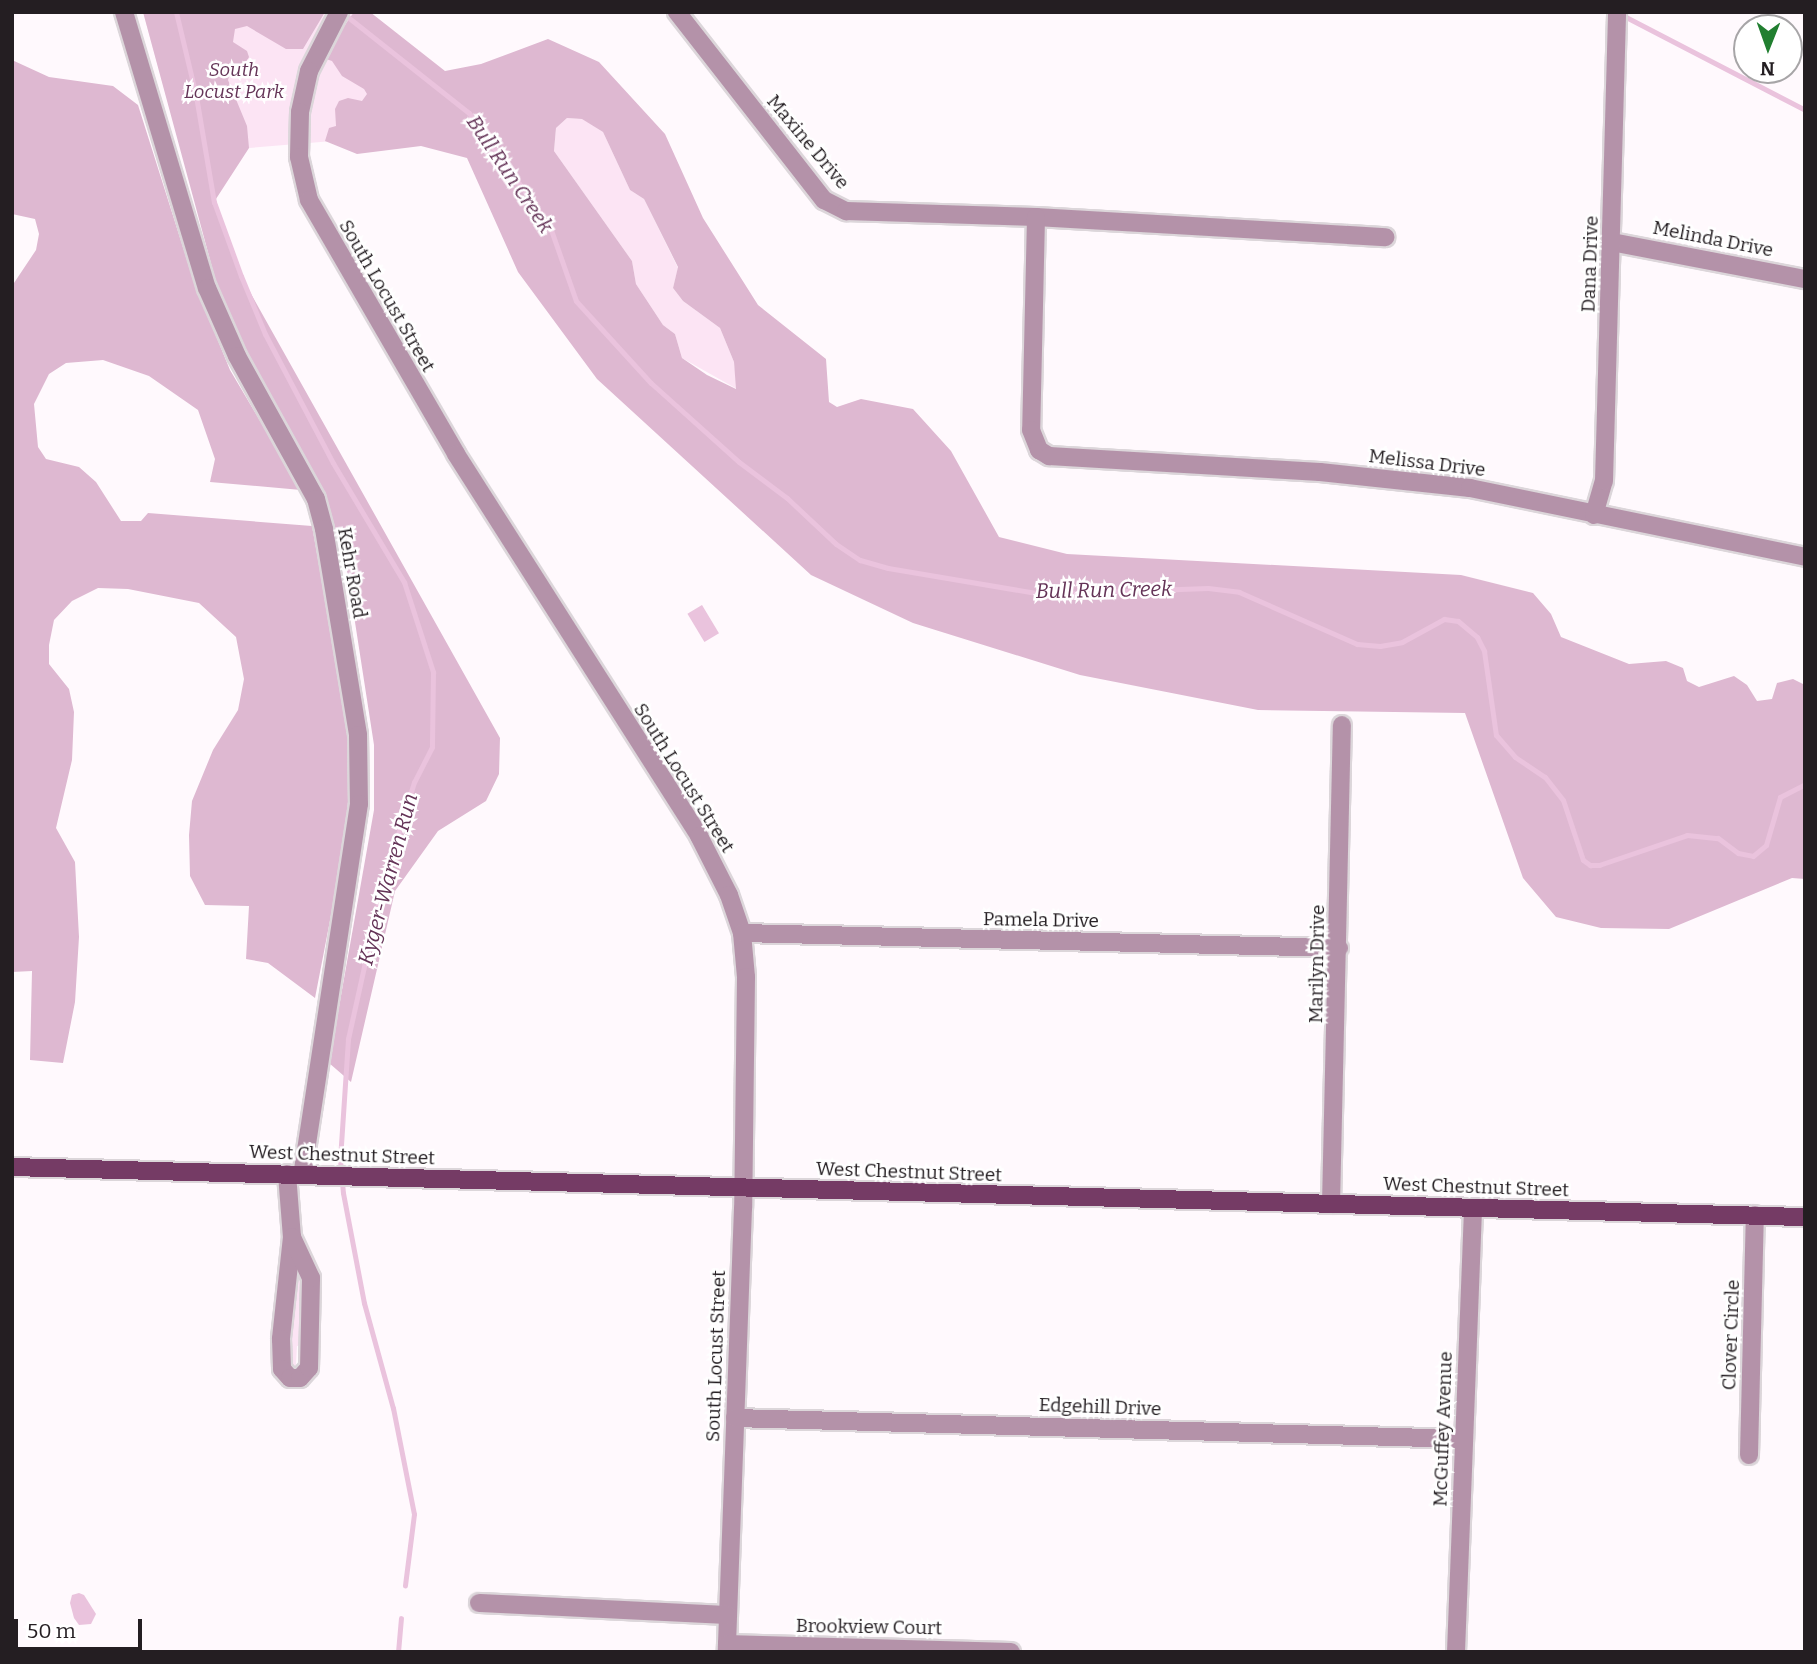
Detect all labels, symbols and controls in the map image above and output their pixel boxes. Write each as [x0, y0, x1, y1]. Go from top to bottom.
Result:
north arrow [1733, 14, 1803, 84]
text: N [1760, 57, 1775, 80]
park label: South Locust Park [184, 59, 284, 103]
street label: Maxine Drive [762, 90, 854, 194]
water label: Bull Run Creek [461, 110, 559, 238]
street label: Dana Drive [1577, 215, 1603, 313]
street label: South Locust Street [334, 216, 440, 376]
street label: Melinda Drive [1651, 216, 1775, 262]
street label: Melissa Drive [1367, 445, 1487, 481]
street label: Kehr Road [333, 526, 371, 620]
water label: Bull Run Creek [1035, 576, 1173, 604]
street label: South Locust Street [629, 699, 739, 857]
water label: Kyger-Warren Run [353, 790, 423, 968]
street label: Marilyn Drive [1305, 905, 1329, 1023]
street label: Pamela Drive [983, 908, 1099, 932]
street label: West Chestnut Street [249, 1140, 435, 1170]
street label: West Chestnut Street [816, 1157, 1002, 1187]
street label: West Chestnut Street [1383, 1172, 1569, 1202]
street label: South Locust Street [702, 1270, 730, 1442]
street label: Clover Circle [1718, 1279, 1744, 1391]
street label: McGuffey Avenue [1429, 1351, 1457, 1507]
street label: Edgehill Drive [1038, 1393, 1162, 1421]
scale bar [18, 1604, 145, 1648]
street label: Brookview Court [796, 1614, 942, 1640]
text: 50 m [27, 1618, 76, 1644]

